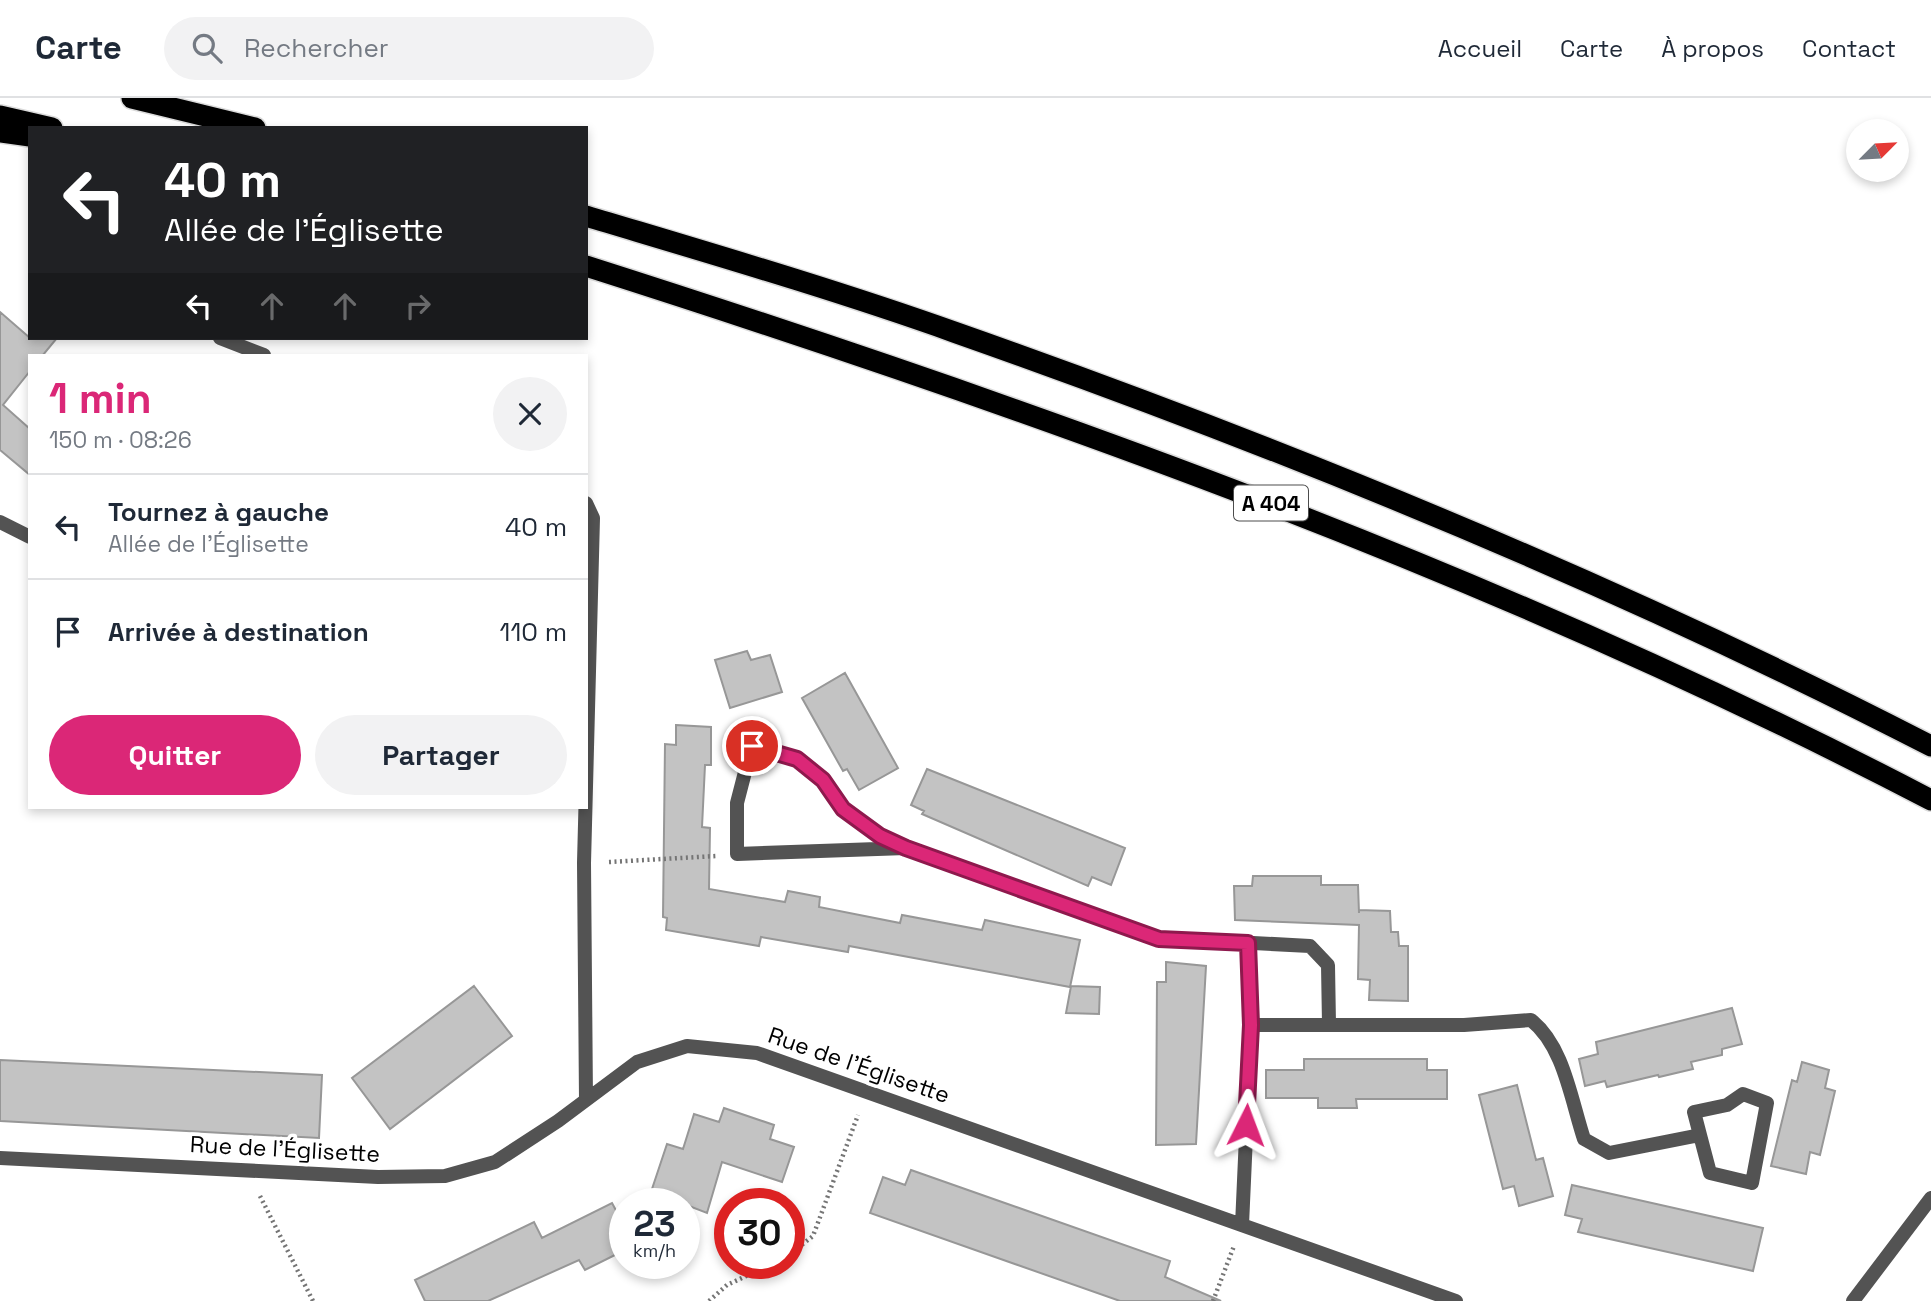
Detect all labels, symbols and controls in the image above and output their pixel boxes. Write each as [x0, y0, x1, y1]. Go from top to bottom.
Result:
search box [164, 17, 654, 80]
text: Carte [35, 27, 122, 69]
icon: search [188, 29, 226, 67]
text: Rechercher [244, 31, 389, 65]
text: Accueil [1438, 33, 1522, 64]
text: Carte [1560, 33, 1623, 64]
text: À propos [1661, 33, 1764, 64]
text: Contact [1802, 33, 1896, 64]
north arrow [1846, 119, 1909, 182]
map controls [1846, 119, 1909, 182]
text: 40 m [164, 149, 281, 211]
icon: left [49, 154, 140, 245]
text: Allée de l'Églisette [164, 210, 444, 250]
icon: left [180, 287, 218, 325]
icon: ahead [253, 287, 291, 325]
icon: ahead [326, 287, 364, 325]
icon: right [399, 287, 437, 325]
text: 1 min [49, 372, 152, 425]
button: close [493, 377, 567, 451]
text: 150 m · 08:26 [49, 425, 192, 455]
road number: A 404 [1234, 486, 1308, 520]
text: Tournez à gauche [108, 495, 329, 529]
icon: left [49, 508, 87, 546]
text: 40 m [505, 510, 567, 544]
text: Allée de l'Églisette [108, 529, 309, 559]
icon: arrive [49, 613, 87, 651]
text: Arrivée à destination [108, 615, 369, 649]
text: 110 m [500, 615, 567, 649]
button: Quitter [49, 715, 301, 795]
button: Partager [315, 715, 567, 795]
pin [722, 716, 782, 776]
icon: arrive [733, 727, 771, 765]
street label: Rue de l'Églisette [764, 1020, 954, 1110]
position arrow [1209, 1088, 1283, 1162]
street label: Rue de l'Églisette [189, 1129, 381, 1169]
speed limit sign: 30 [714, 1188, 805, 1279]
text: 23 [633, 1202, 676, 1246]
text: km/h [633, 1239, 676, 1262]

